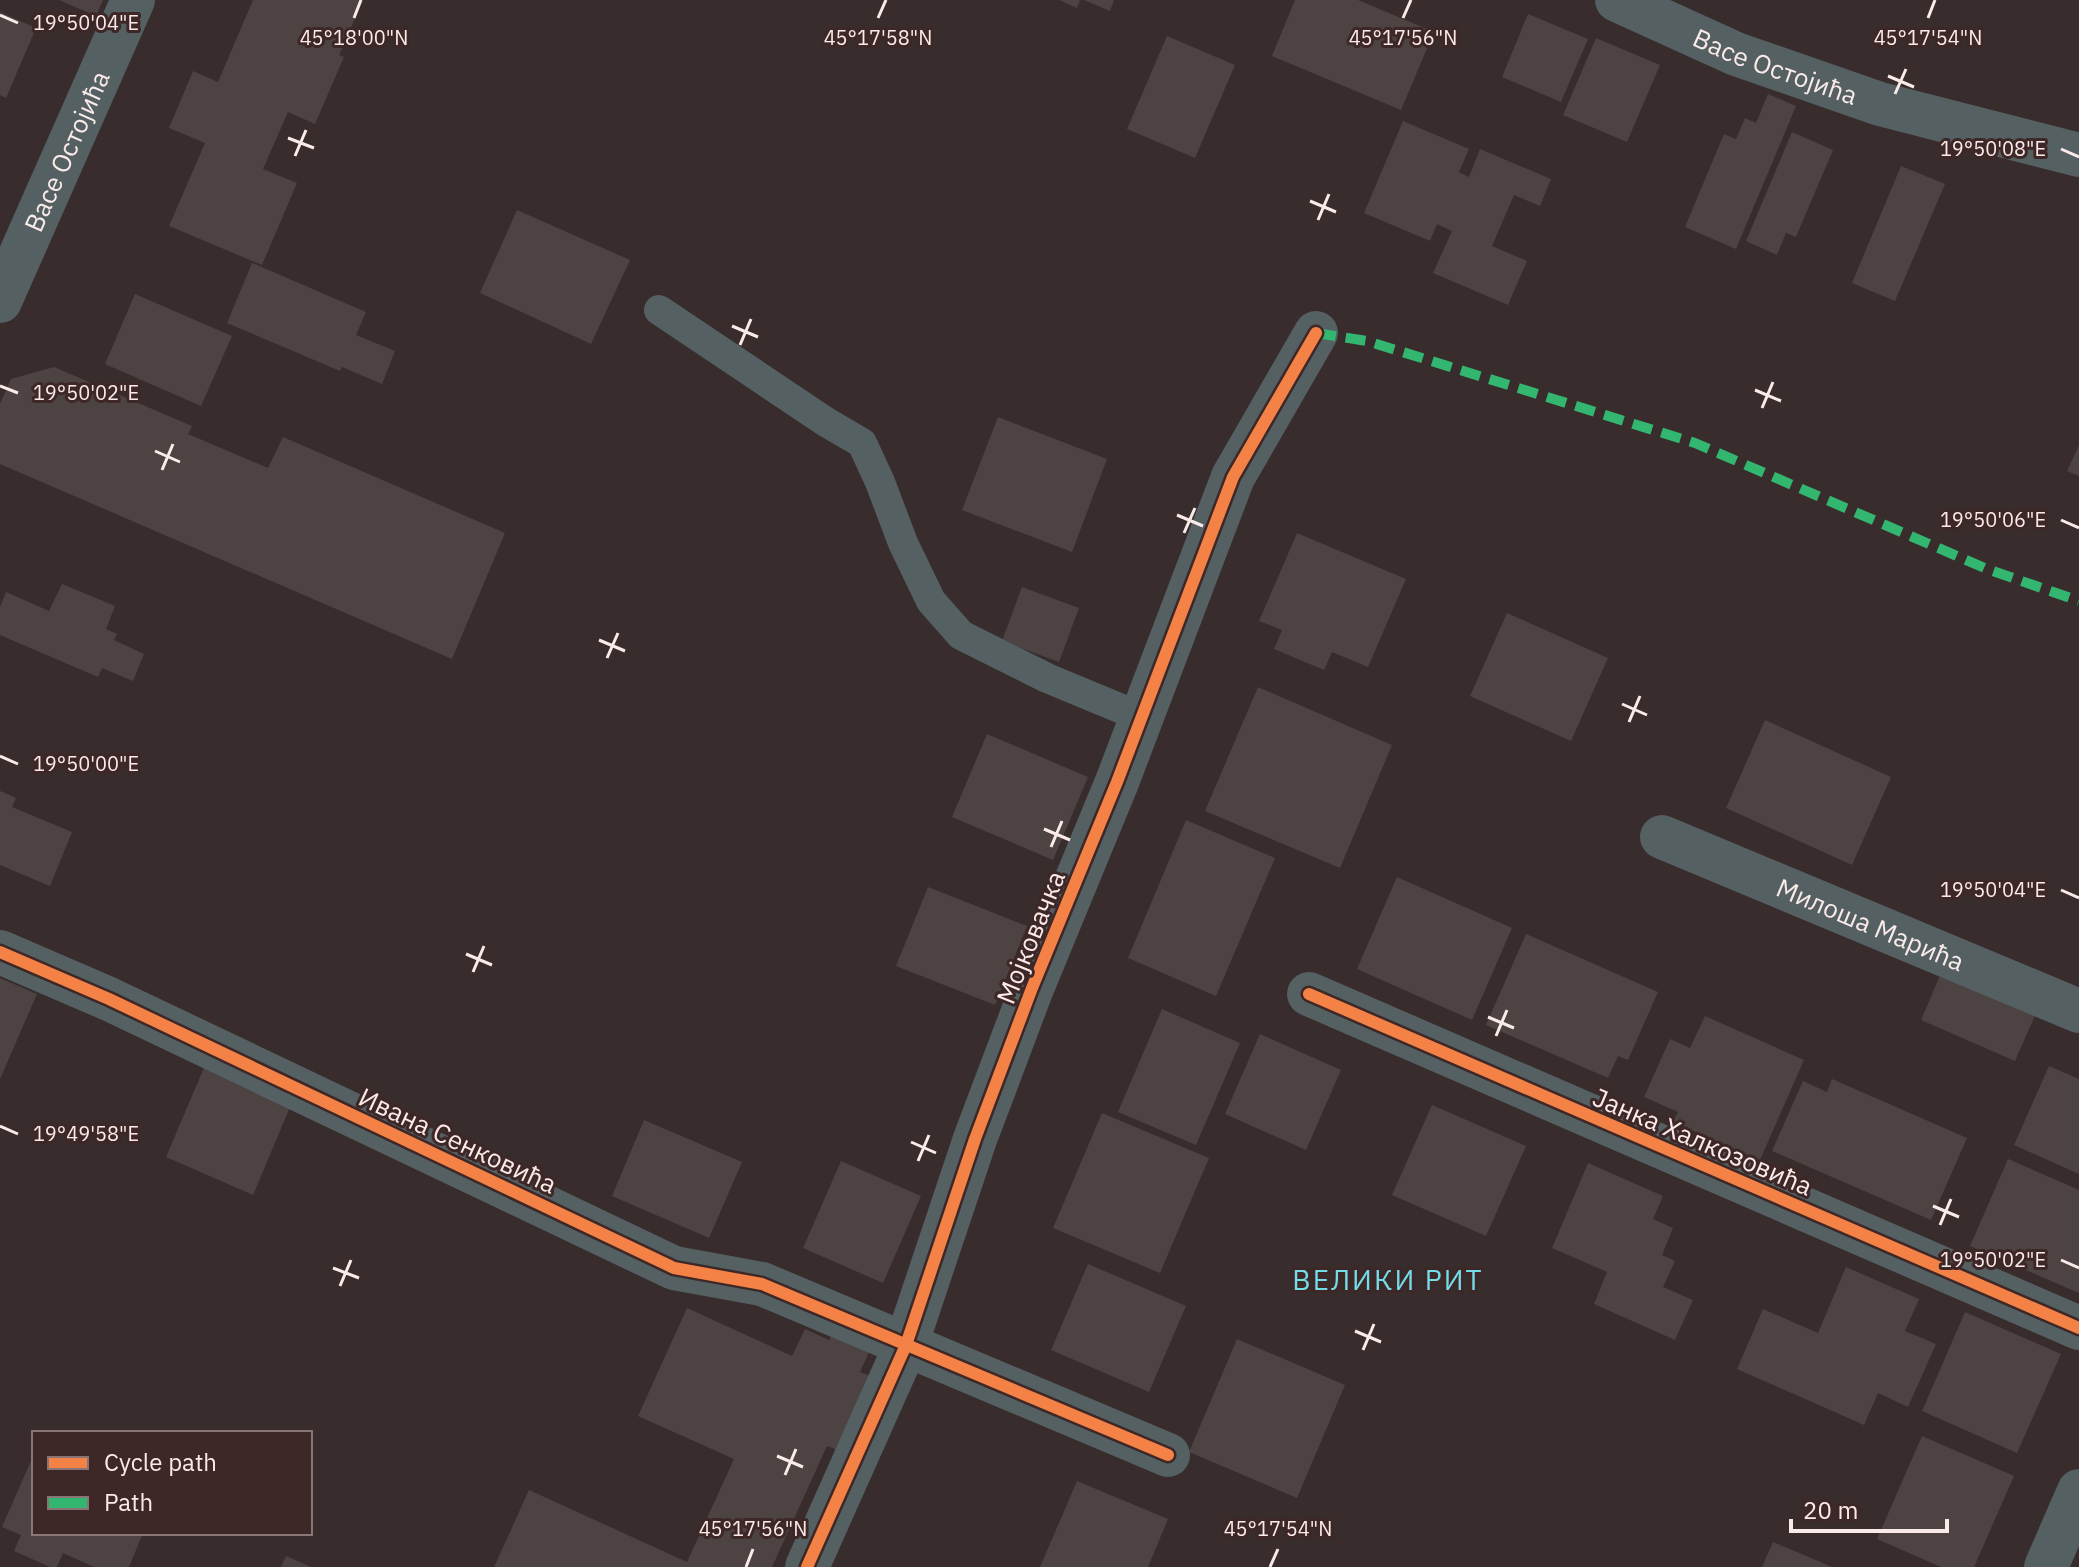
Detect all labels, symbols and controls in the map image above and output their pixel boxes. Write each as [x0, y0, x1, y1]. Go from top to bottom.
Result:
text: 19°50'04"E [33, 9, 139, 36]
street label: Васе Остојића [1688, 20, 1862, 112]
text: 45°18'00"N [300, 24, 408, 51]
text: 45°17'58"N [824, 24, 932, 51]
text: 45°17'56"N [1349, 24, 1457, 51]
text: 45°17'54"N [1874, 24, 1982, 51]
street label: Васе Остојића [16, 65, 117, 237]
text: 19°50'08"E [1940, 135, 2046, 162]
text: 19°50'02"E [33, 379, 139, 406]
text: 19°50'06"E [1940, 506, 2046, 533]
text: 19°50'00"E [33, 750, 139, 777]
street label: Мојковачка [988, 865, 1072, 1009]
street label: Милоша Марића [1771, 870, 1970, 978]
text: 19°50'04"E [1940, 876, 2046, 903]
street label: Ивана Сенковића [354, 1079, 563, 1201]
street label: Јанка Халкозовића [1588, 1079, 1818, 1203]
text: 19°49'58"E [33, 1120, 139, 1147]
text: 19°50'02"E [1940, 1246, 2046, 1273]
district label: ВЕЛИКИ РИТ [1292, 1261, 1484, 1298]
legend [32, 1431, 312, 1535]
text: Cycle path [104, 1446, 217, 1478]
scale bar [1791, 1483, 1947, 1533]
text: Path [104, 1486, 153, 1518]
text: 20 m [1803, 1494, 1858, 1526]
text: 45°17'56"N [699, 1515, 807, 1542]
text: 45°17'54"N [1224, 1515, 1332, 1542]

